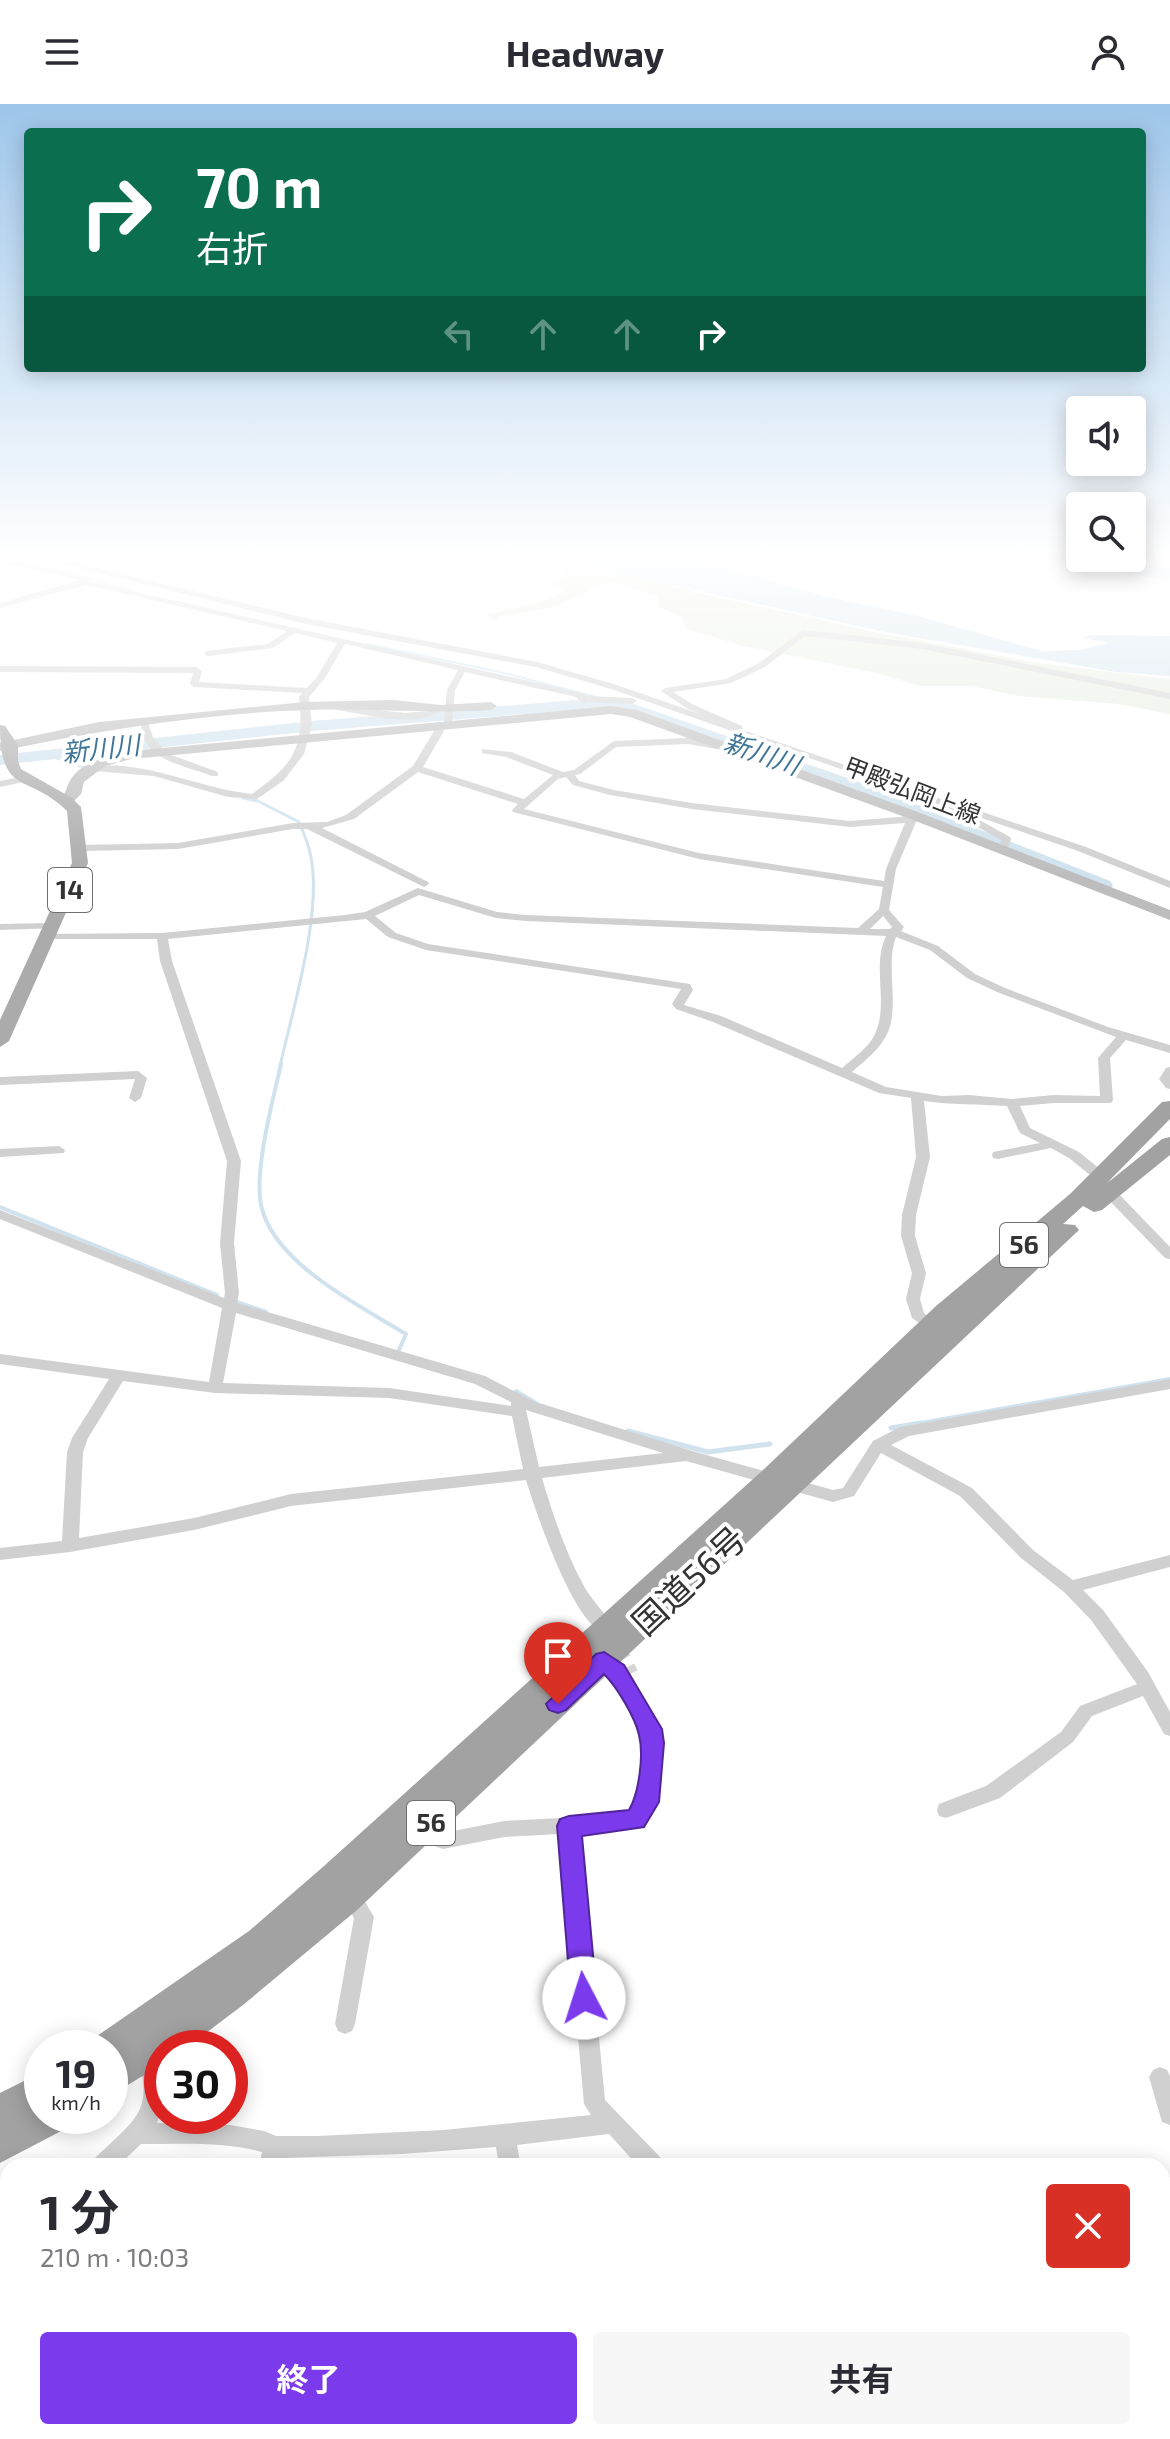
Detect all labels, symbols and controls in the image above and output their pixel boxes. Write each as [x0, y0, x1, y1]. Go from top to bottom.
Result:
icon: menu [40, 30, 84, 74]
icon: person [1086, 30, 1130, 74]
text: Headway [506, 31, 664, 74]
text: 70 m [196, 152, 322, 219]
icon: right [64, 160, 168, 264]
text: 右折 [196, 226, 268, 269]
icon: left [437, 312, 481, 356]
icon: ahead [521, 312, 565, 356]
icon: ahead [605, 312, 649, 356]
icon: right [689, 312, 733, 356]
map controls [1066, 396, 1146, 572]
button: sound [1066, 396, 1146, 476]
button: search [1066, 492, 1146, 572]
water label: 新川川 [721, 725, 807, 781]
water label: 新川川 [60, 728, 144, 767]
street label: 甲殿弘岡上線 [840, 750, 985, 829]
road number: 14 [48, 868, 92, 912]
road number: 56 [1000, 1223, 1048, 1267]
street label: 国道56号 [623, 1517, 753, 1643]
pin [524, 1622, 592, 1704]
icon: arrive [536, 1634, 580, 1678]
road number: 56 [407, 1801, 455, 1845]
position arrow [542, 1956, 626, 2040]
speed limit sign: 30 [144, 2030, 248, 2134]
text: 19 [56, 2048, 96, 2096]
text: km/h [51, 2090, 101, 2114]
text: 1 分 [40, 2182, 119, 2240]
button: close [1046, 2184, 1130, 2268]
text: 210 m · 10:03 [40, 2241, 189, 2272]
button: 終了 [40, 2332, 577, 2424]
button: 共有 [593, 2332, 1130, 2424]

